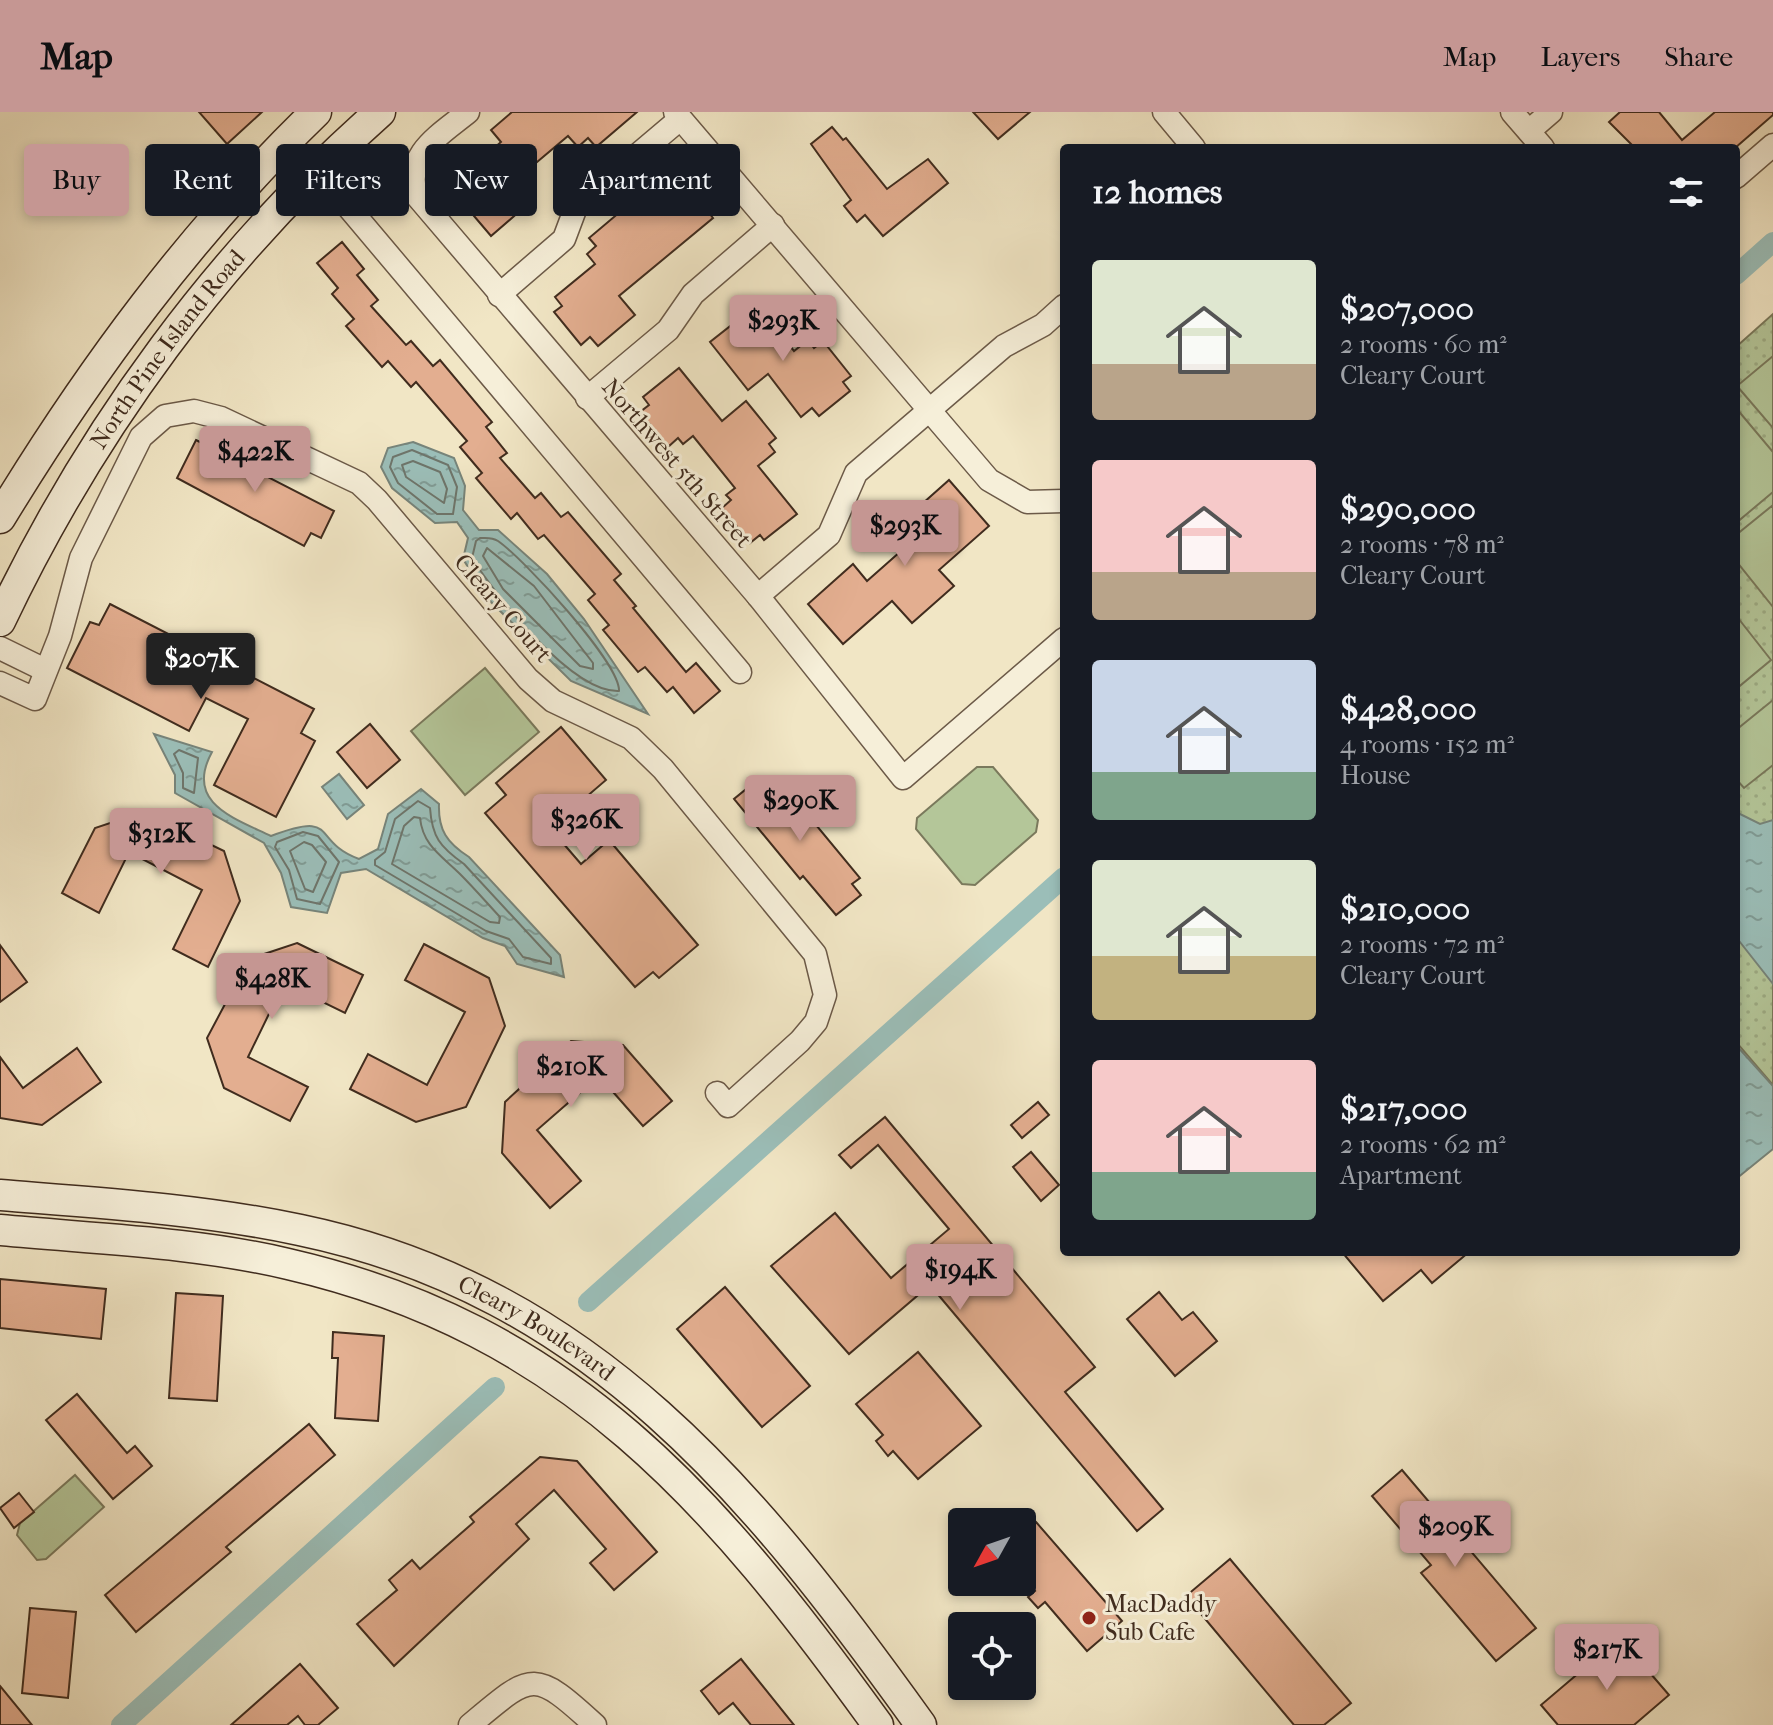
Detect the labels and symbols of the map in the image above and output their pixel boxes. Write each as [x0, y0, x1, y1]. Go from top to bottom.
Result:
street label: North Pine Island Road [84, 243, 251, 454]
pin: $293K [727, 295, 839, 363]
street label: Northwest 5th Street [596, 373, 758, 553]
pin: $422K [199, 426, 311, 494]
pin: $293K [849, 500, 961, 568]
street label: Cleary Court [448, 548, 558, 668]
pin: $207K [145, 633, 257, 701]
pin: $290K [744, 775, 856, 843]
pin: $326K [530, 794, 642, 862]
pin: $312K [105, 808, 217, 876]
pin: $428K [216, 953, 328, 1021]
pin: $210K [515, 1041, 627, 1109]
pin: $194K [904, 1244, 1016, 1312]
street label: Cleary Boulevard [454, 1270, 621, 1387]
pin: $209K [1399, 1501, 1511, 1569]
north arrow [948, 1508, 1036, 1596]
place label: MacDaddy Sub Cafe [1105, 1590, 1218, 1646]
marker: MacDaddy Sub Cafe [1080, 1609, 1098, 1627]
pin: $217K [1551, 1624, 1663, 1692]

